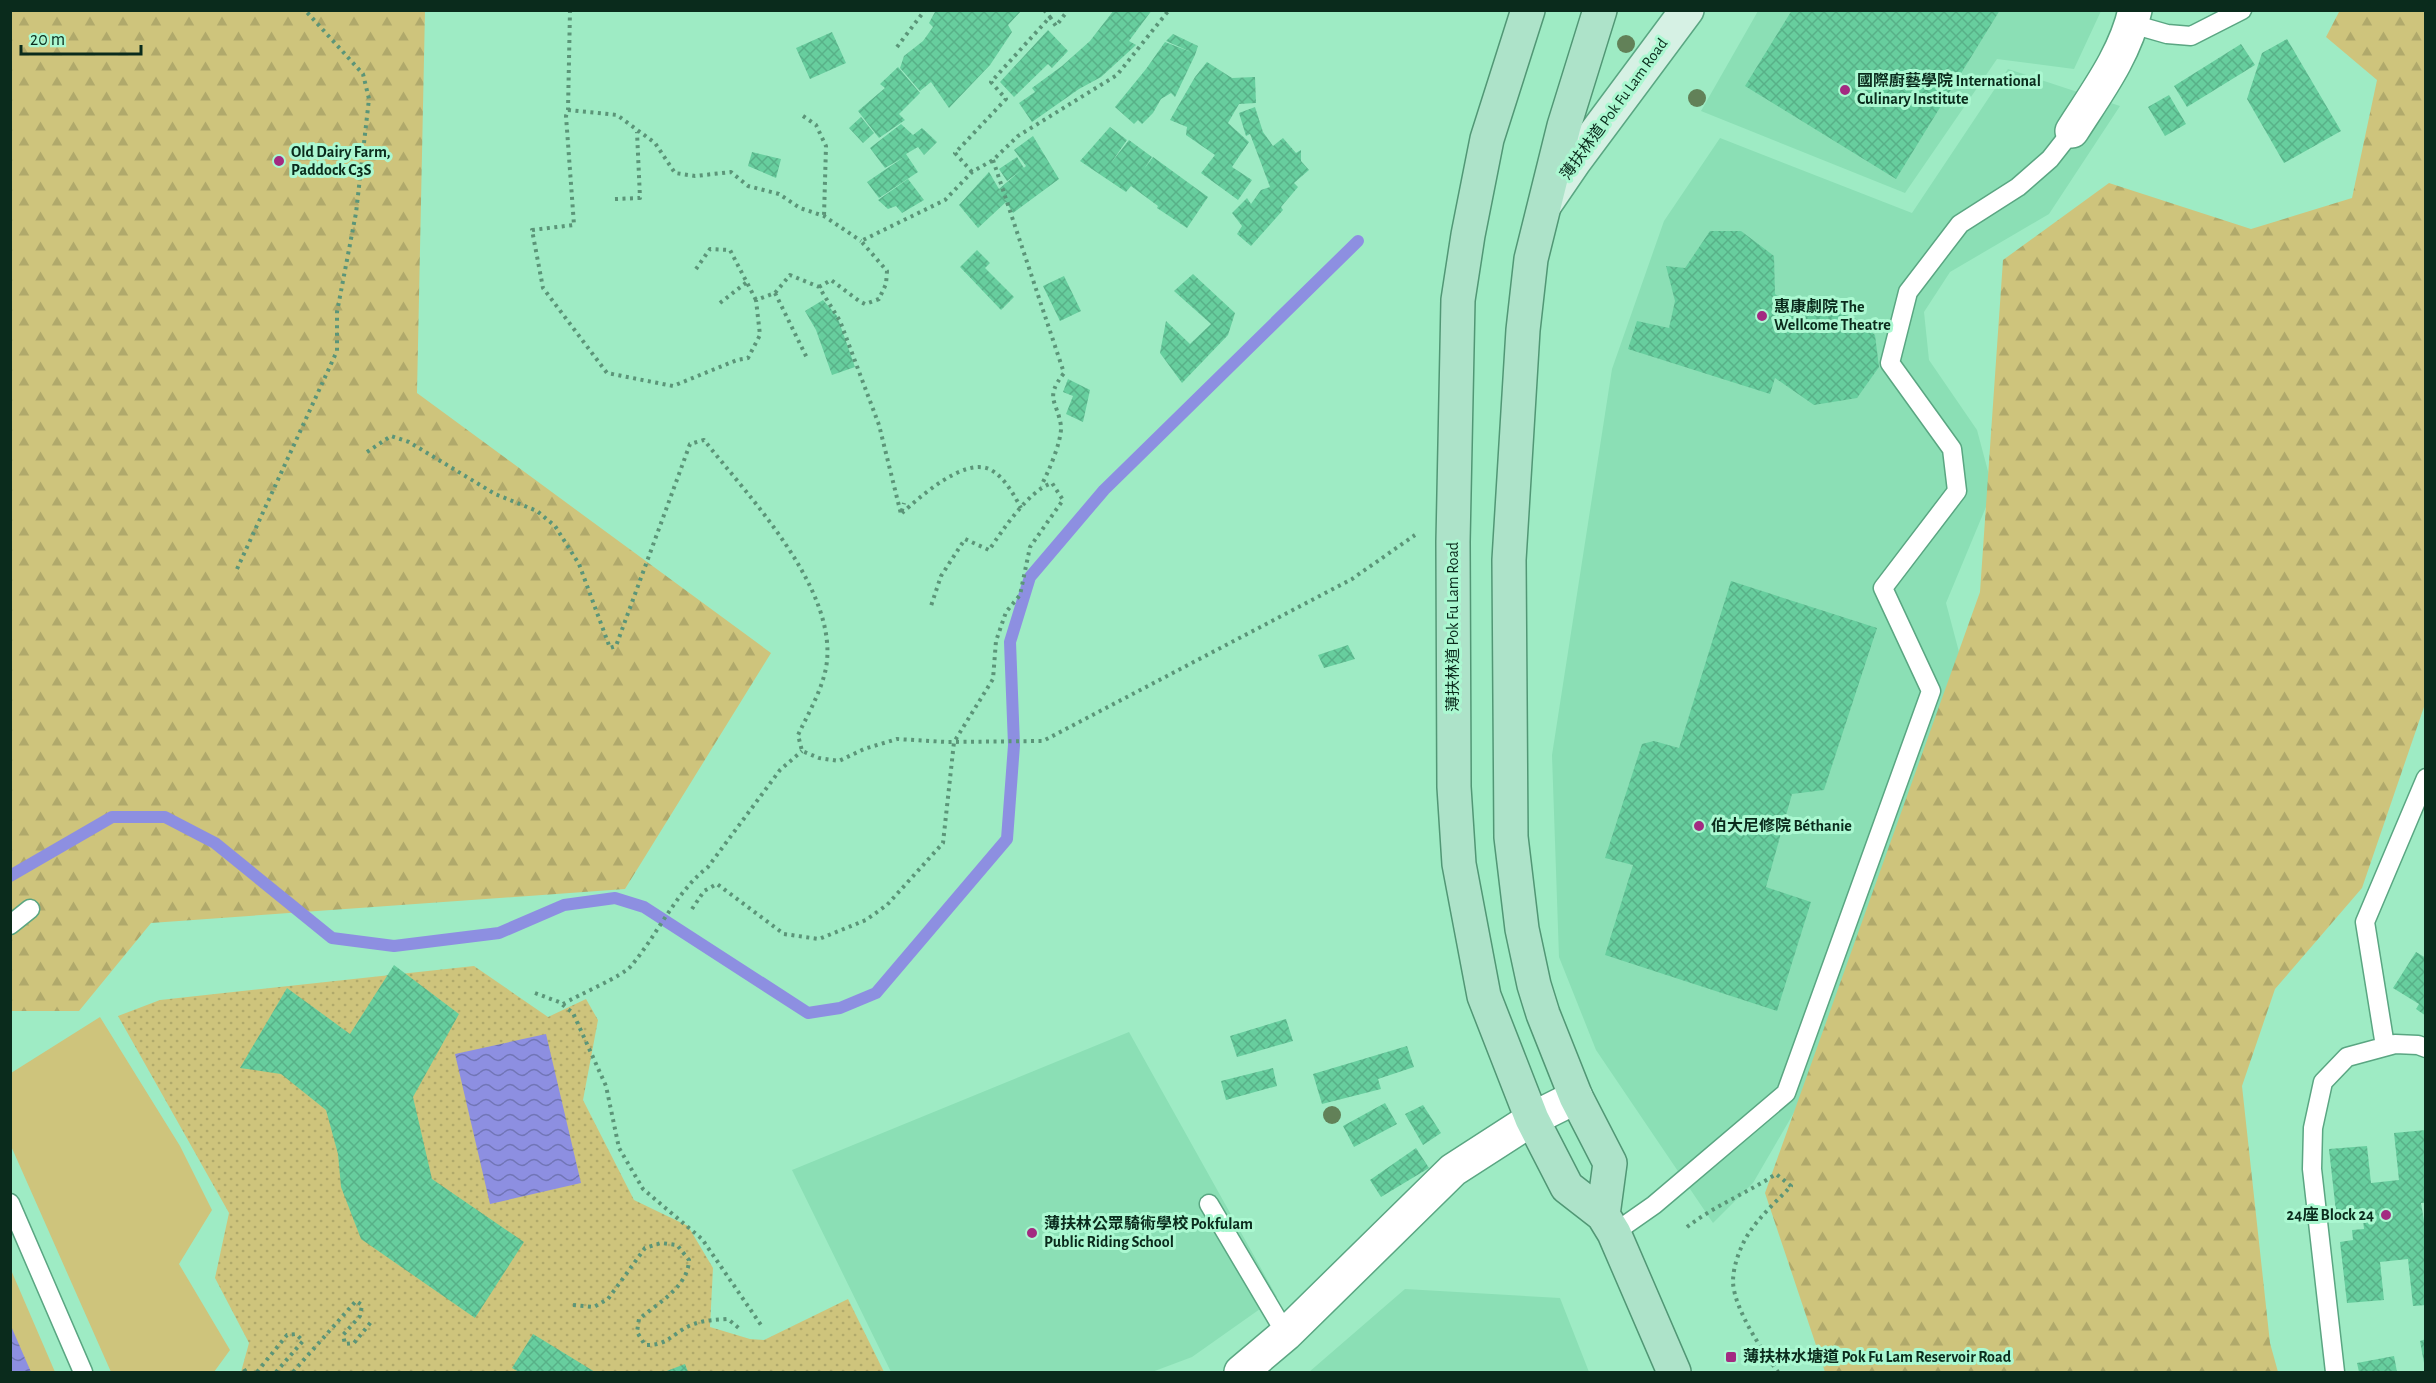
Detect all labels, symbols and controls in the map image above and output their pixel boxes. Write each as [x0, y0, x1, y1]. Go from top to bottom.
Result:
scale bar [21, 18, 141, 56]
text: 20 m [30, 31, 65, 49]
street label: 薄扶林道 Pok Fu Lam Road [1557, 35, 1671, 183]
place label: 國際廚藝學院 International Culinary Institute [1857, 72, 2041, 108]
marker: 國際廚藝學院 International Culinary Institute [1838, 83, 1852, 97]
place label: Old Dairy Farm, Paddock C3S [291, 144, 391, 178]
marker: Old Dairy Farm, Paddock C3S [272, 154, 286, 168]
place label: 惠康劇院 The Wellcome Theatre [1774, 298, 1891, 333]
marker: 惠康劇院 The Wellcome Theatre [1755, 309, 1769, 323]
street label: 薄扶林道 Pok Fu Lam Road [1444, 542, 1461, 712]
place label: 伯大尼修院 Béthanie [1711, 817, 1852, 834]
marker: 伯大尼修院 Béthanie [1692, 819, 1706, 833]
place label: 24座 Block 24 [2287, 1206, 2374, 1223]
marker: 24座 Block 24 [2379, 1208, 2393, 1222]
place label: 薄扶林公眾騎術學校 Pokfulam Public Riding School [1044, 1214, 1253, 1250]
marker: 薄扶林公眾騎術學校 Pokfulam Public Riding School [1025, 1226, 1039, 1240]
place label: 薄扶林水塘道 Pok Fu Lam Reservoir Road [1743, 1347, 2012, 1365]
marker: 薄扶林水塘道 Pok Fu Lam Reservoir Road [1724, 1350, 1738, 1364]

